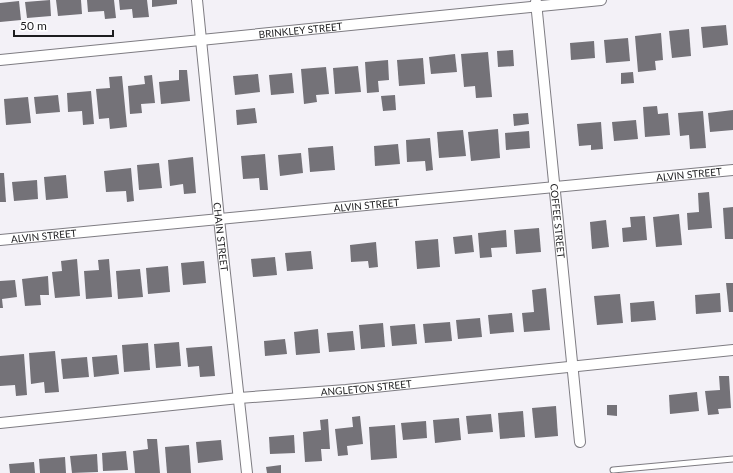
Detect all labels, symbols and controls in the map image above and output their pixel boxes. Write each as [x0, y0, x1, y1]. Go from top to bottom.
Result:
scale bar [14, 12, 113, 38]
text: 50 m [20, 18, 47, 33]
street label: BRINKLEY STREET [258, 20, 343, 40]
street label: ALVIN STREET [655, 165, 722, 183]
street label: COFFEE STREET [548, 183, 568, 259]
street label: ALVIN STREET [333, 196, 400, 214]
street label: CHAIN STREET [211, 202, 231, 272]
street label: ALVIN STREET [10, 227, 77, 245]
street label: ANGLETON STREET [320, 377, 413, 398]

